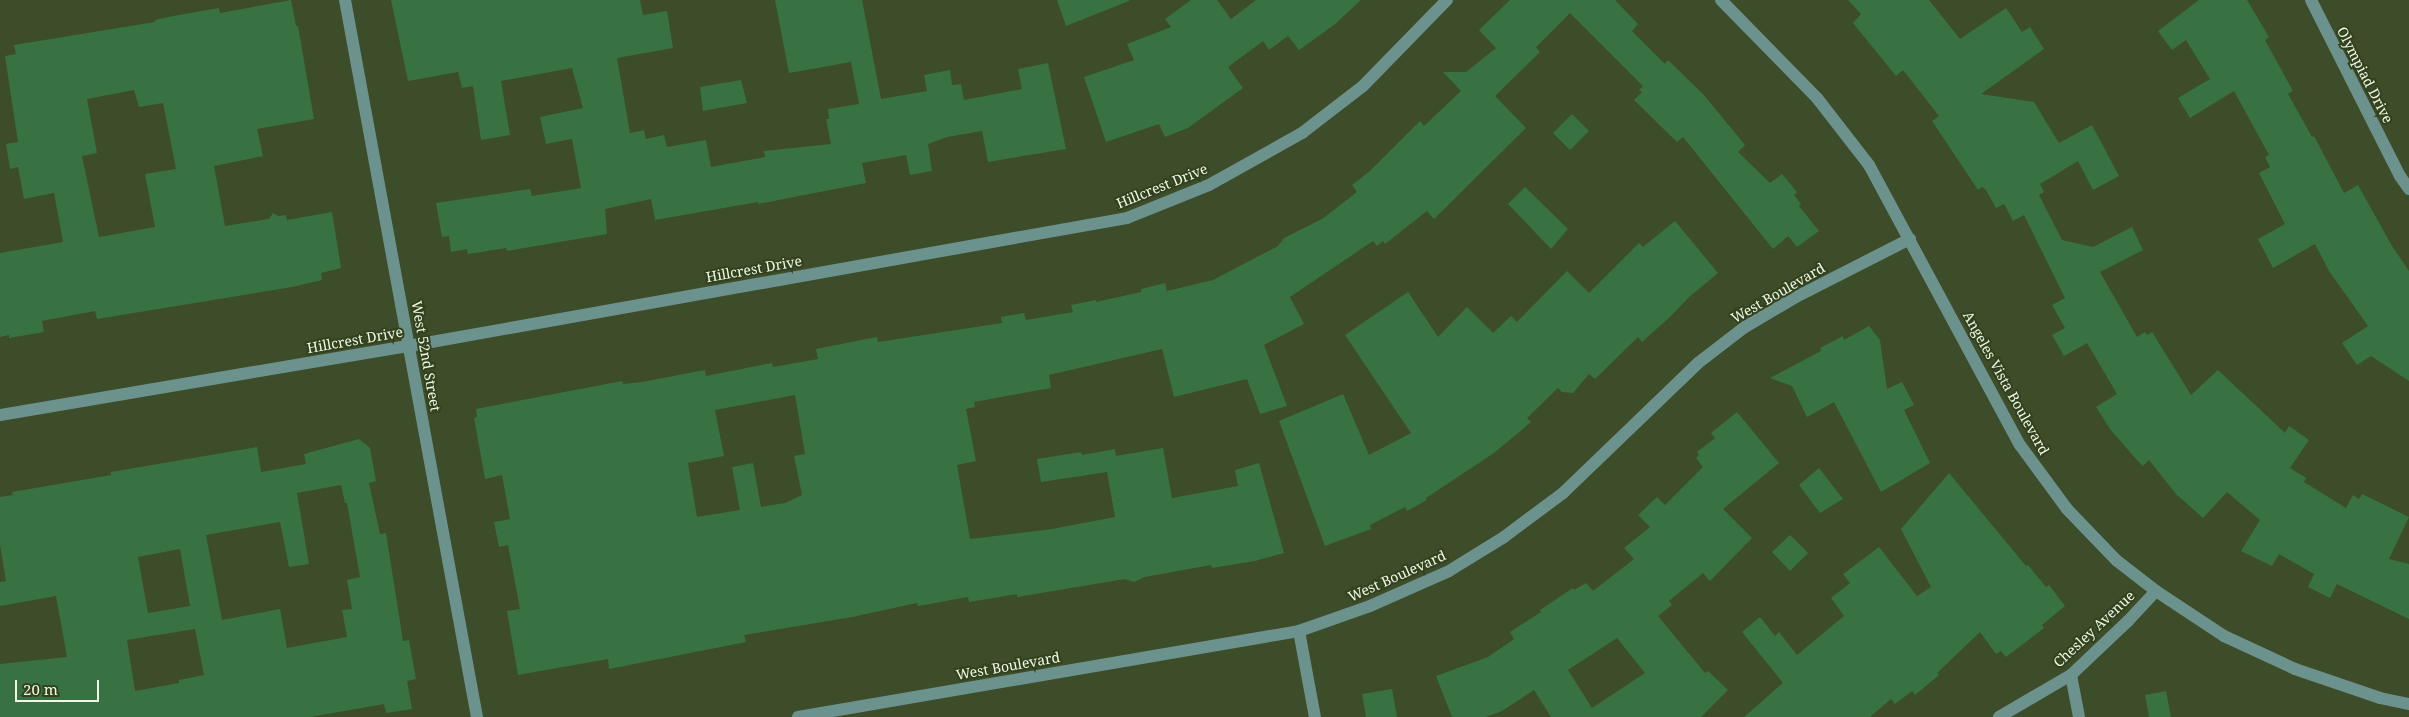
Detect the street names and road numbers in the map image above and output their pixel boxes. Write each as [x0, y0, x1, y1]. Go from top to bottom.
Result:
street label: Olympiad Drive [2333, 24, 2397, 126]
street label: Hillcrest Drive [1114, 160, 1210, 212]
street label: Hillcrest Drive [705, 252, 803, 286]
street label: West Boulevard [1728, 259, 1828, 327]
street label: West 52nd Street [408, 299, 444, 413]
street label: Angeles Vista Boulevard [1959, 308, 2053, 458]
street label: Hillcrest Drive [306, 323, 404, 357]
street label: West Boulevard [1345, 547, 1449, 605]
street label: Chesley Avenue [2050, 587, 2138, 671]
street label: West Boulevard [955, 649, 1061, 683]

